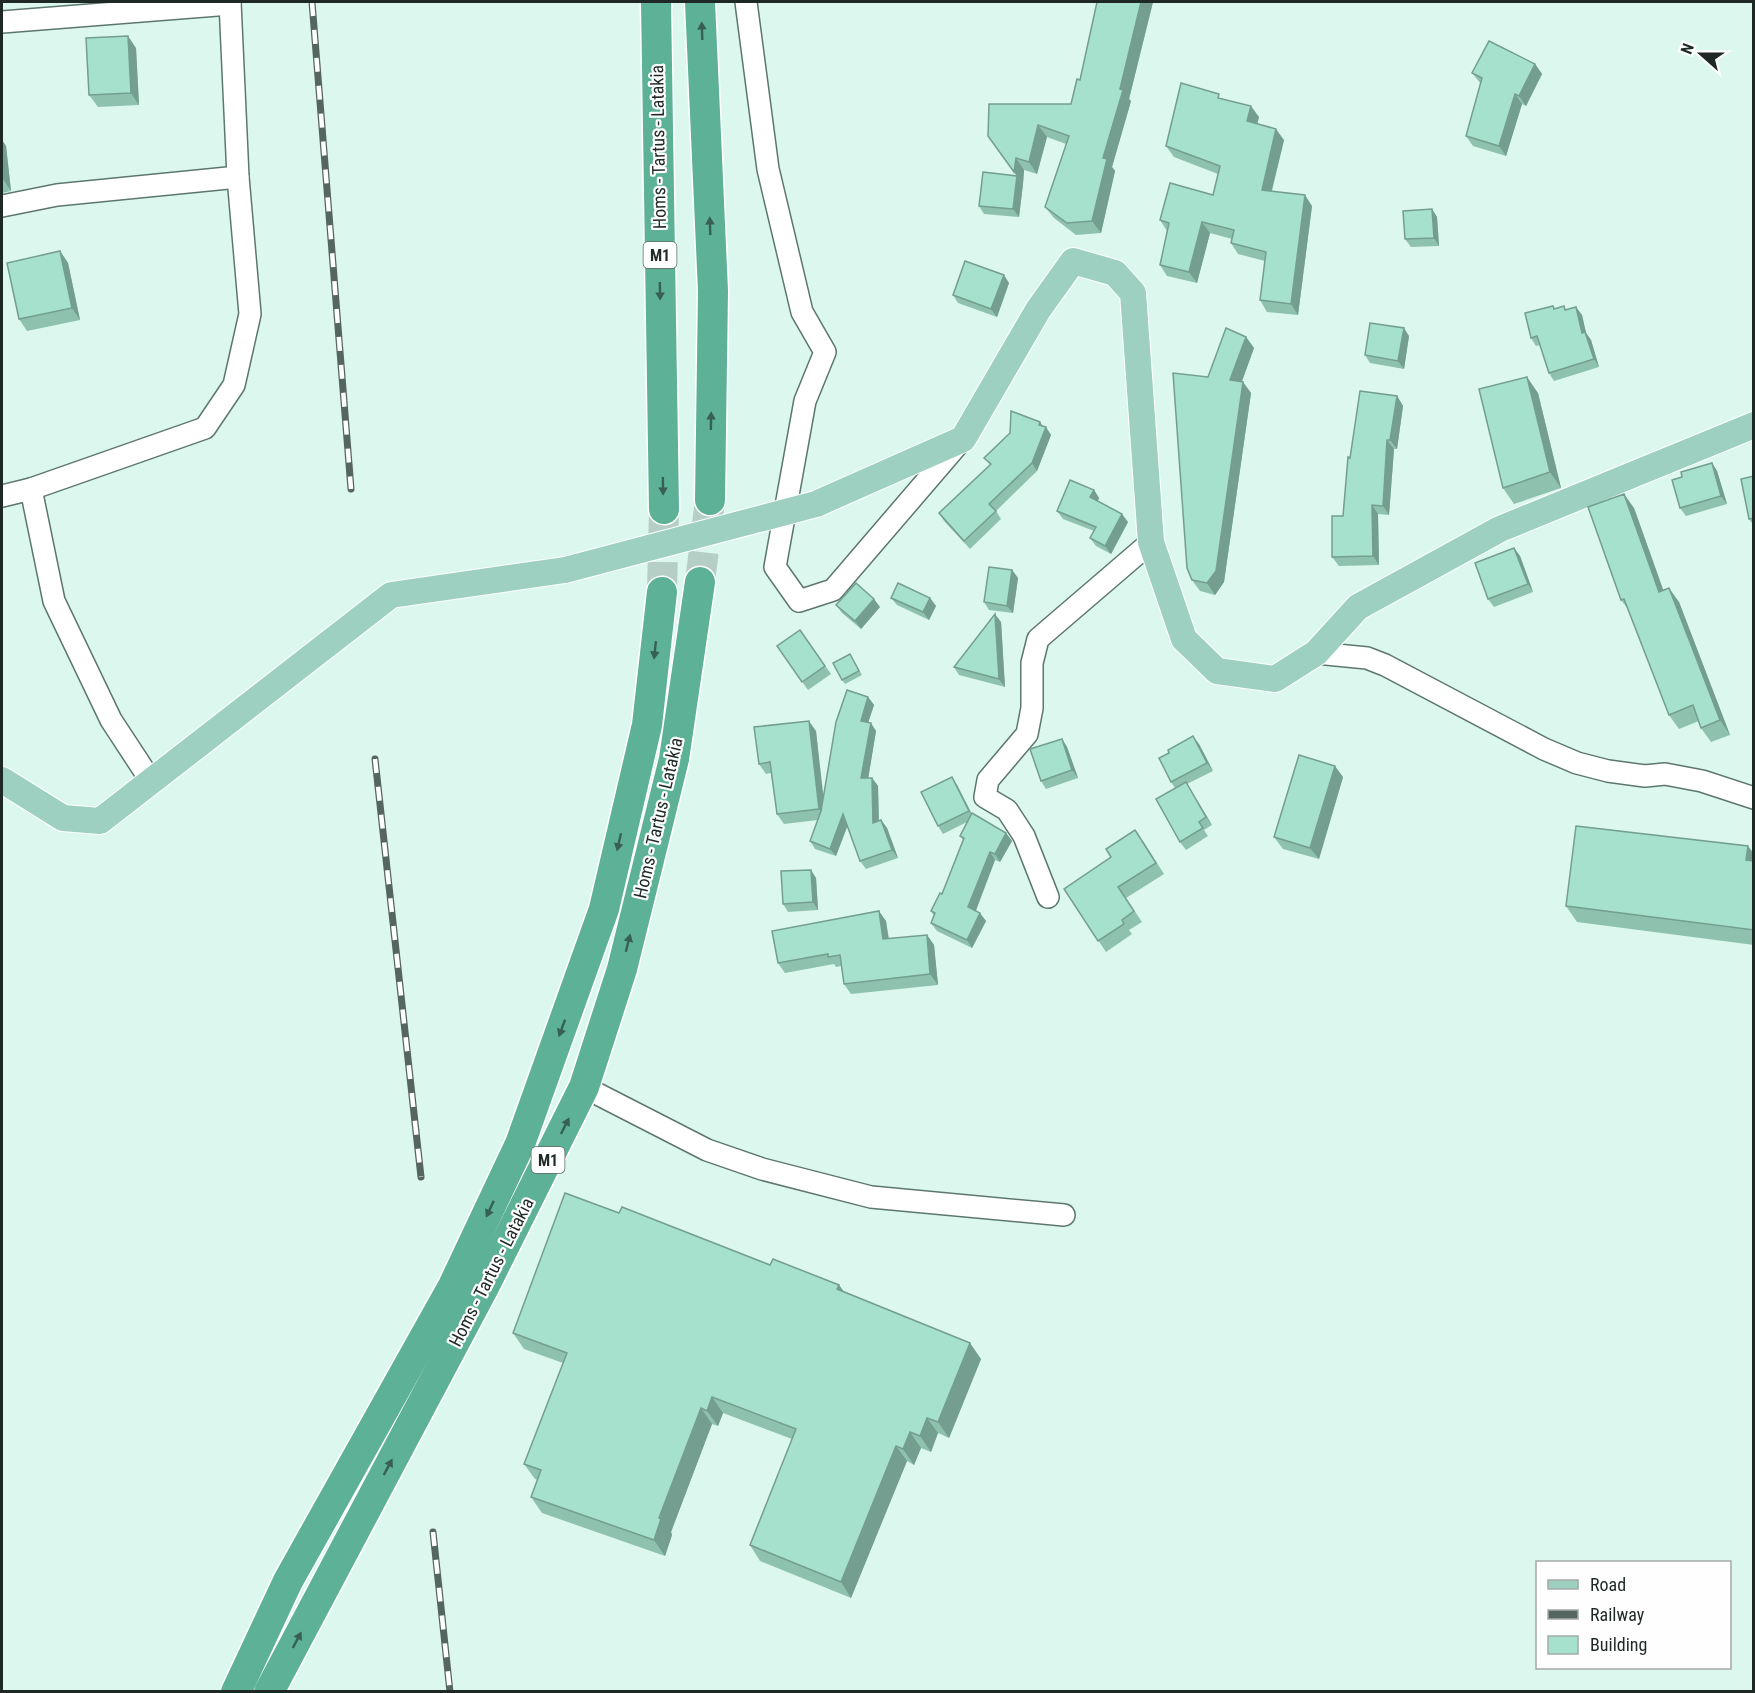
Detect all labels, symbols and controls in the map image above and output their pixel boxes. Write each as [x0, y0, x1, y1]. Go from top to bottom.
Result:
one-way arrow [697, 22, 706, 41]
north arrow [1671, 24, 1731, 84]
text: N [1677, 41, 1698, 57]
street label: Homs - Tartus - Latakia [646, 65, 670, 229]
one-way arrow [706, 217, 715, 236]
road number: M1 [644, 242, 676, 268]
one-way arrow [656, 281, 665, 300]
one-way arrow [706, 411, 716, 430]
one-way arrow [658, 476, 668, 495]
one-way arrow [650, 641, 660, 660]
street label: Homs - Tartus - Latakia [629, 736, 687, 900]
one-way arrow [614, 832, 624, 851]
one-way arrow [624, 934, 634, 952]
one-way arrow [556, 1019, 566, 1037]
one-way arrow [560, 1118, 569, 1135]
road number: M1 [532, 1147, 564, 1173]
street label: Homs - Tartus - Latakia [444, 1194, 538, 1350]
one-way arrow [485, 1200, 494, 1217]
one-way arrow [383, 1459, 393, 1476]
legend [1536, 1561, 1731, 1669]
text: Road [1590, 1574, 1626, 1595]
text: Railway [1590, 1604, 1645, 1625]
one-way arrow [292, 1631, 301, 1648]
text: Building [1590, 1634, 1647, 1655]

